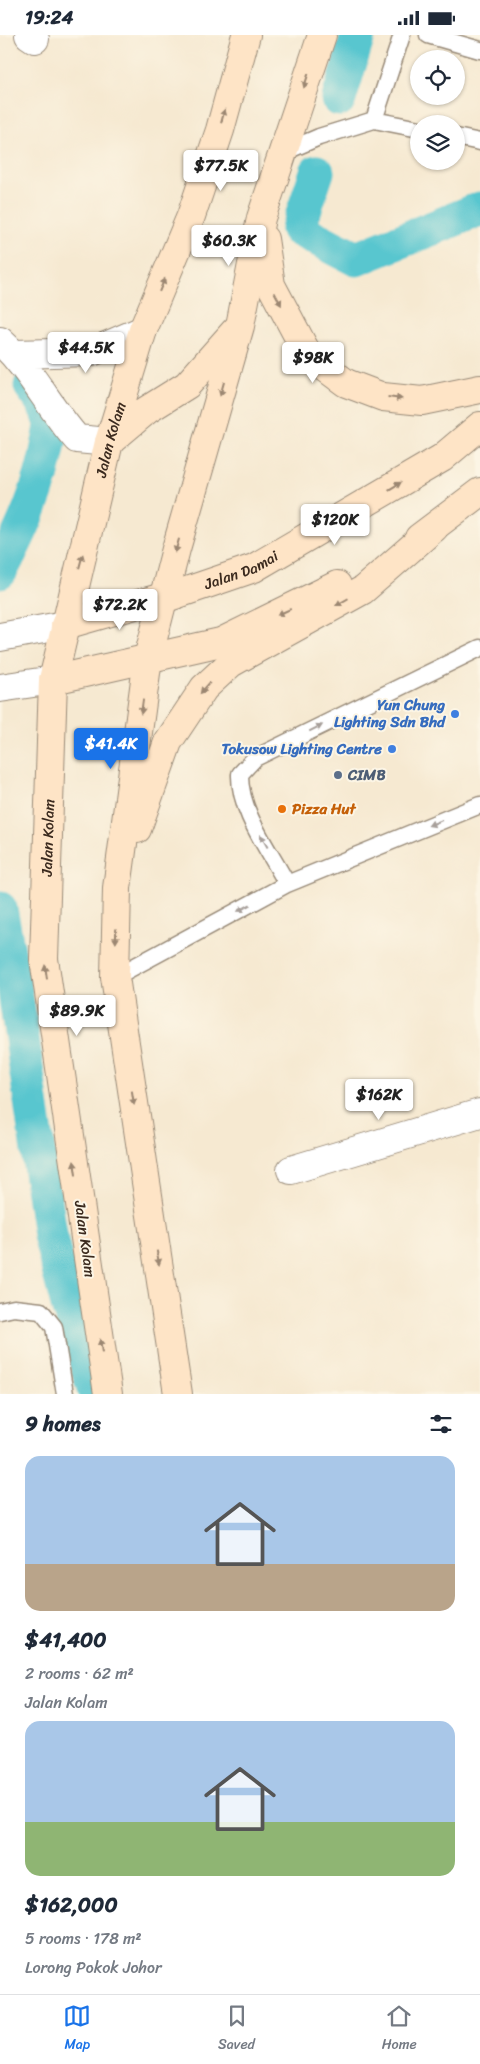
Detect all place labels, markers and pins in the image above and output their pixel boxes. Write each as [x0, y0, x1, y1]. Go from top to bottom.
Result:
pin: $77.5K [180, 149, 262, 192]
pin: $60.3K [188, 225, 270, 267]
pin: $44.5K [45, 331, 127, 374]
pin: $98K [283, 341, 343, 384]
pin: $120K [300, 503, 370, 546]
pin: $72.2K [79, 589, 161, 631]
place label: Yun Chung Lighting Sdn Bhd [334, 692, 447, 735]
marker: Yun Chung Lighting Sdn Bhd [449, 708, 461, 720]
pin: $41.4K [70, 727, 152, 770]
place label: Tokusow Lighting Centre [221, 736, 382, 762]
marker: Tokusow Lighting Centre [386, 743, 398, 755]
place label: CIMB [347, 762, 386, 788]
marker: CIMB [332, 769, 344, 781]
place label: Pizza Hut [292, 796, 357, 822]
marker: Pizza Hut [276, 803, 288, 815]
pin: $89.9K [36, 995, 118, 1037]
pin: $162K [344, 1079, 414, 1121]

